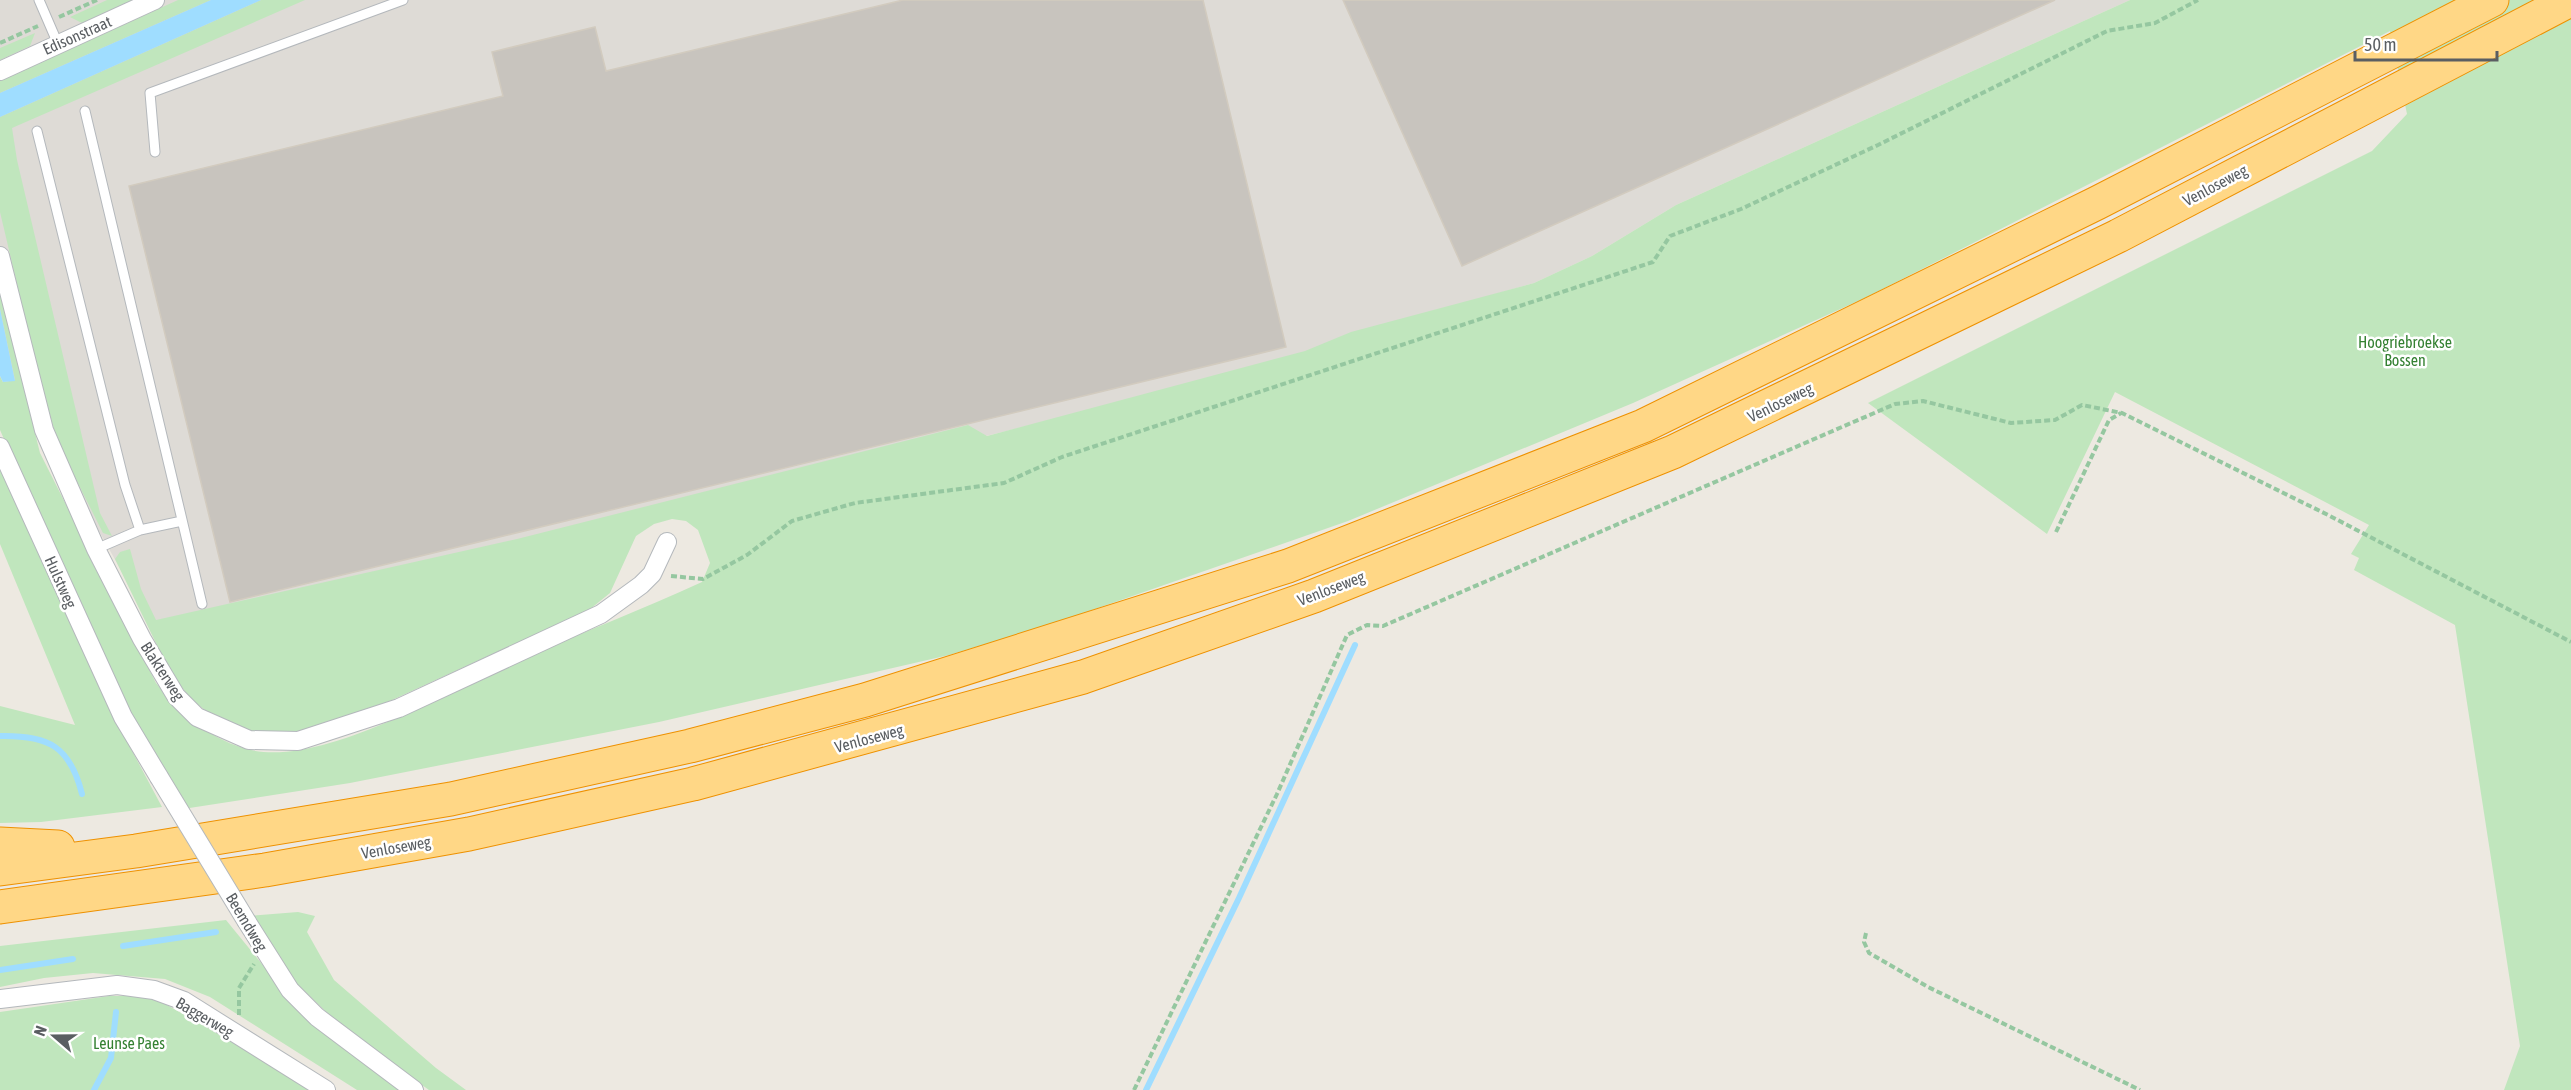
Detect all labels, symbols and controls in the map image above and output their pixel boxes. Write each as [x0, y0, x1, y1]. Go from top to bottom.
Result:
street label: Edisonstraat [40, 12, 114, 58]
scale bar [2355, 24, 2498, 62]
text: 50 m [2364, 34, 2396, 55]
street label: Venloseweg [2180, 161, 2251, 210]
park label: Hoogriebroekse Bossen [2358, 333, 2452, 369]
street label: Venloseweg [1744, 378, 1816, 426]
street label: Hulstweg [41, 553, 80, 611]
street label: Venloseweg [1295, 567, 1367, 610]
street label: Blakterweg [137, 638, 189, 704]
street label: Venloseweg [833, 720, 906, 757]
street label: Venloseweg [360, 832, 432, 863]
street label: Beemdweg [222, 890, 271, 955]
street label: Baggerweg [172, 993, 237, 1042]
north arrow [24, 1006, 84, 1066]
text: N [30, 1023, 50, 1038]
park label: Leunse Paes [93, 1034, 165, 1052]

